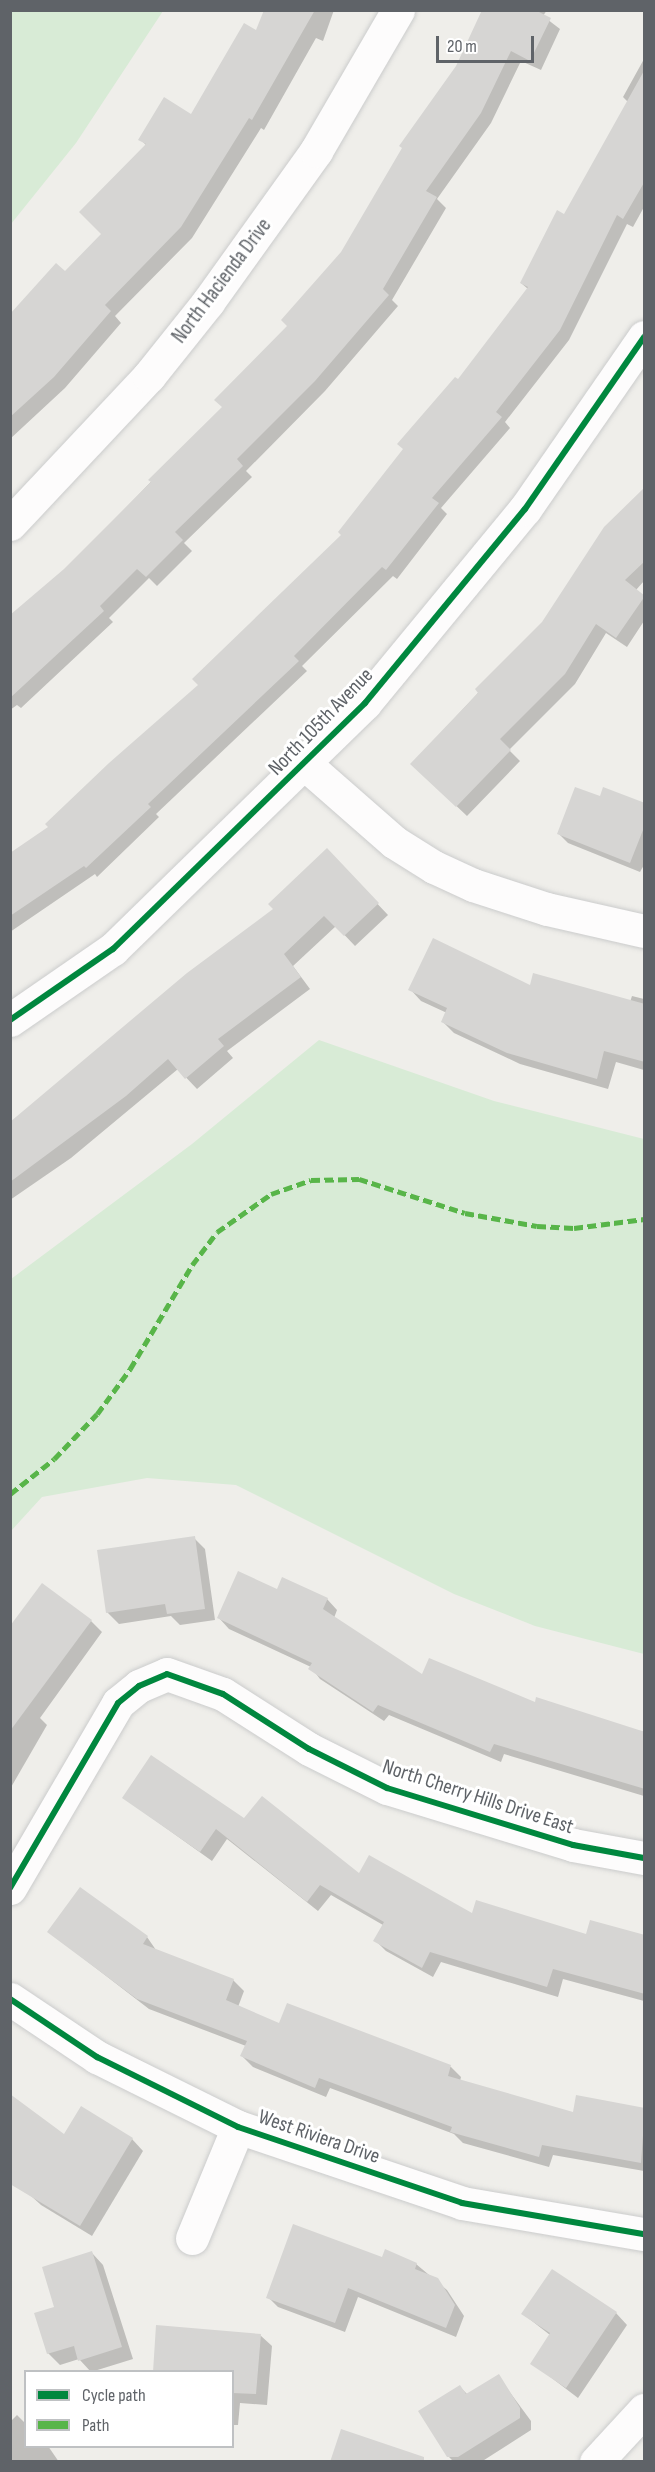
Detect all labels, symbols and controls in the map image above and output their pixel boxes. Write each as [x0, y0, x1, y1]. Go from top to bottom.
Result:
scale bar [439, 24, 536, 62]
text: 20 m [447, 36, 477, 57]
street label: North Hacienda Drive [167, 214, 277, 348]
street label: North 105th Avenue [263, 663, 379, 781]
street label: North Cherry Hills Drive East [379, 1754, 577, 1840]
street label: West Riviera Drive [255, 2104, 383, 2170]
legend [24, 2370, 234, 2448]
text: Cycle path [82, 2385, 146, 2406]
text: Path [82, 2415, 110, 2436]

